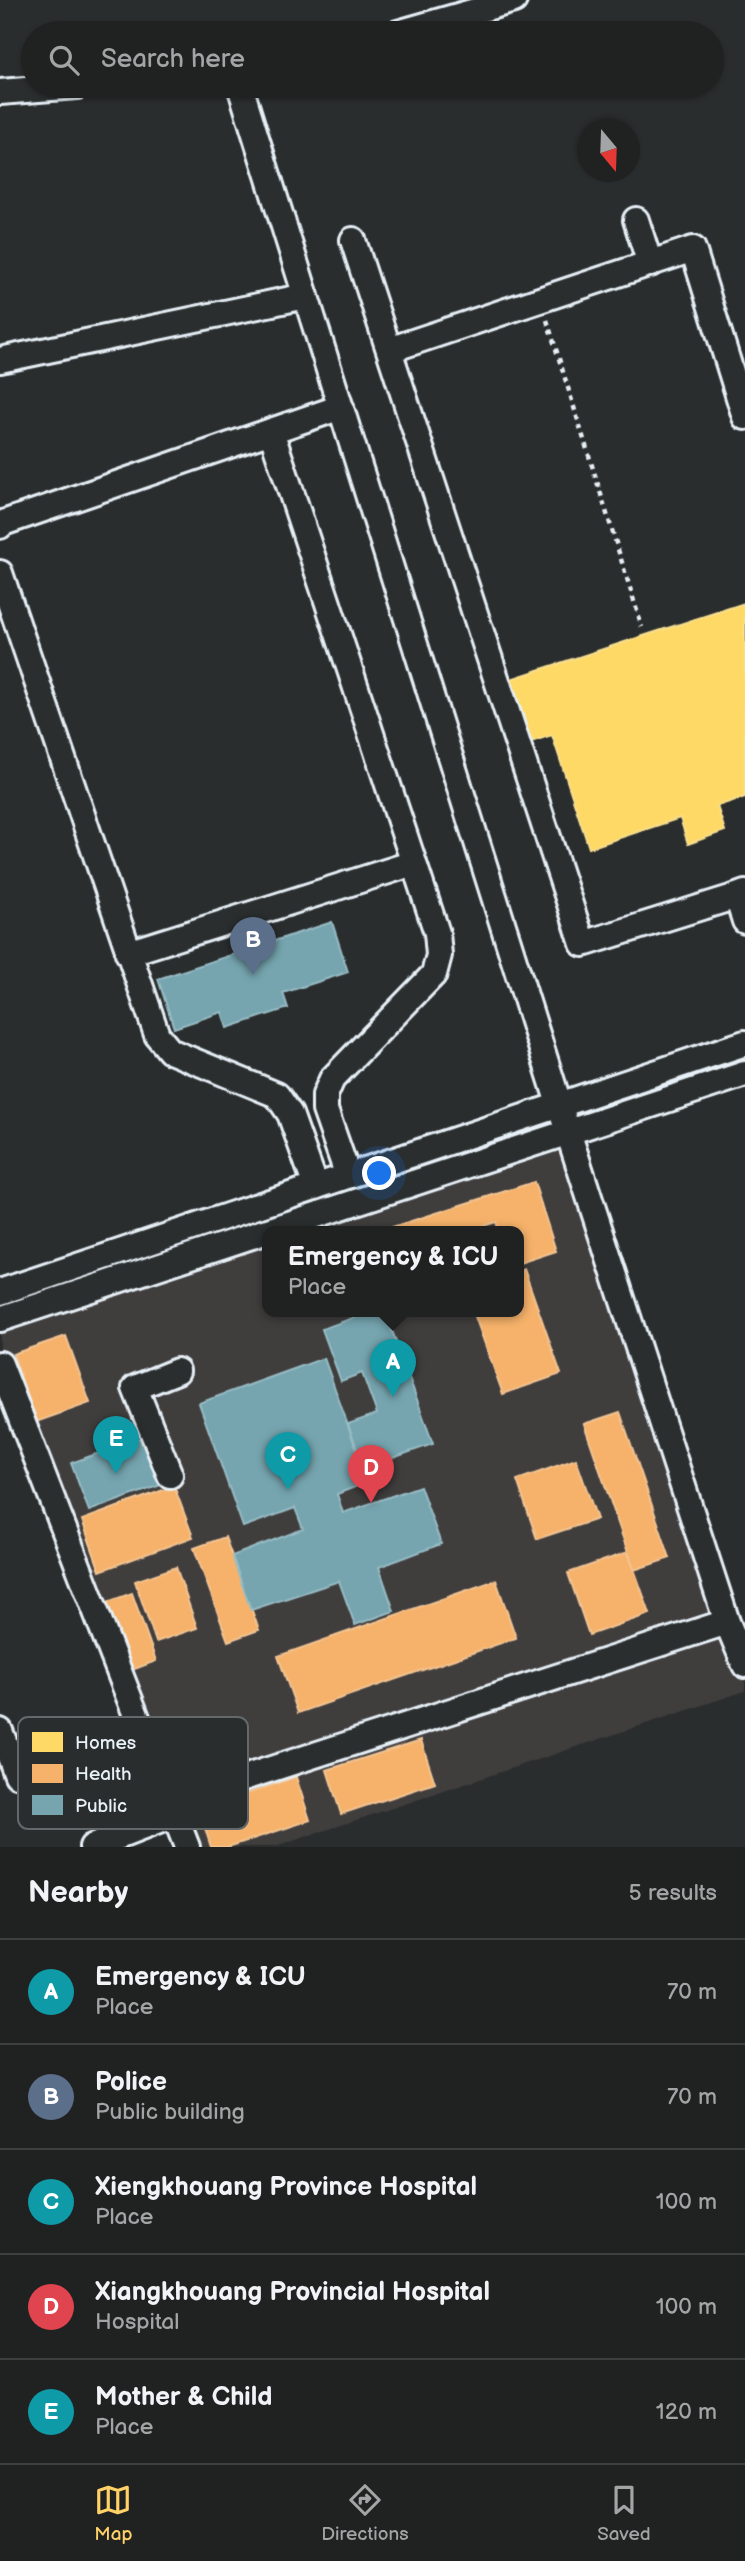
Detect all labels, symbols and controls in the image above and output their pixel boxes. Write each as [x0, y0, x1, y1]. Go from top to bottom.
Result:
search box [21, 21, 724, 98]
icon: search [45, 41, 83, 79]
text: Search here [101, 44, 245, 75]
north arrow [577, 119, 640, 182]
pin: B [230, 917, 276, 975]
your location [362, 1156, 396, 1190]
popup [262, 1226, 524, 1317]
text: Emergency & ICU [288, 1242, 498, 1273]
text: Place [288, 1273, 346, 1301]
pin: A [370, 1339, 416, 1397]
pin: E [93, 1416, 139, 1474]
pin: C [265, 1432, 311, 1490]
pin: D [348, 1445, 394, 1503]
legend [18, 1717, 248, 1829]
text: Homes [75, 1732, 136, 1755]
text: Health [75, 1763, 132, 1786]
text: Public [75, 1795, 127, 1818]
text: Nearby [28, 1875, 128, 1911]
text: 5 results [629, 1879, 717, 1907]
text: Emergency & ICU [95, 1962, 305, 1993]
text: A [44, 1978, 58, 2006]
text: 70 m [667, 1978, 717, 2006]
text: Place [95, 1993, 153, 2021]
text: Police [95, 2067, 167, 2098]
text: B [43, 2083, 59, 2111]
text: 70 m [667, 2083, 717, 2111]
text: Public building [95, 2098, 245, 2126]
text: Xiengkhouang Province Hospital [95, 2172, 477, 2203]
text: C [43, 2188, 59, 2216]
text: 100 m [656, 2188, 717, 2216]
text: Place [95, 2203, 153, 2231]
text: Xiangkhouang Provincial Hospital [95, 2277, 490, 2308]
text: D [43, 2293, 59, 2321]
text: 100 m [656, 2293, 717, 2321]
text: Hospital [95, 2308, 180, 2336]
text: Mother & Child [95, 2382, 272, 2413]
text: E [44, 2398, 58, 2426]
text: 120 m [656, 2398, 717, 2426]
text: Place [95, 2413, 153, 2441]
tab: Map [94, 2481, 133, 2546]
tab: Directions [321, 2481, 409, 2546]
tab: Saved [597, 2481, 651, 2546]

